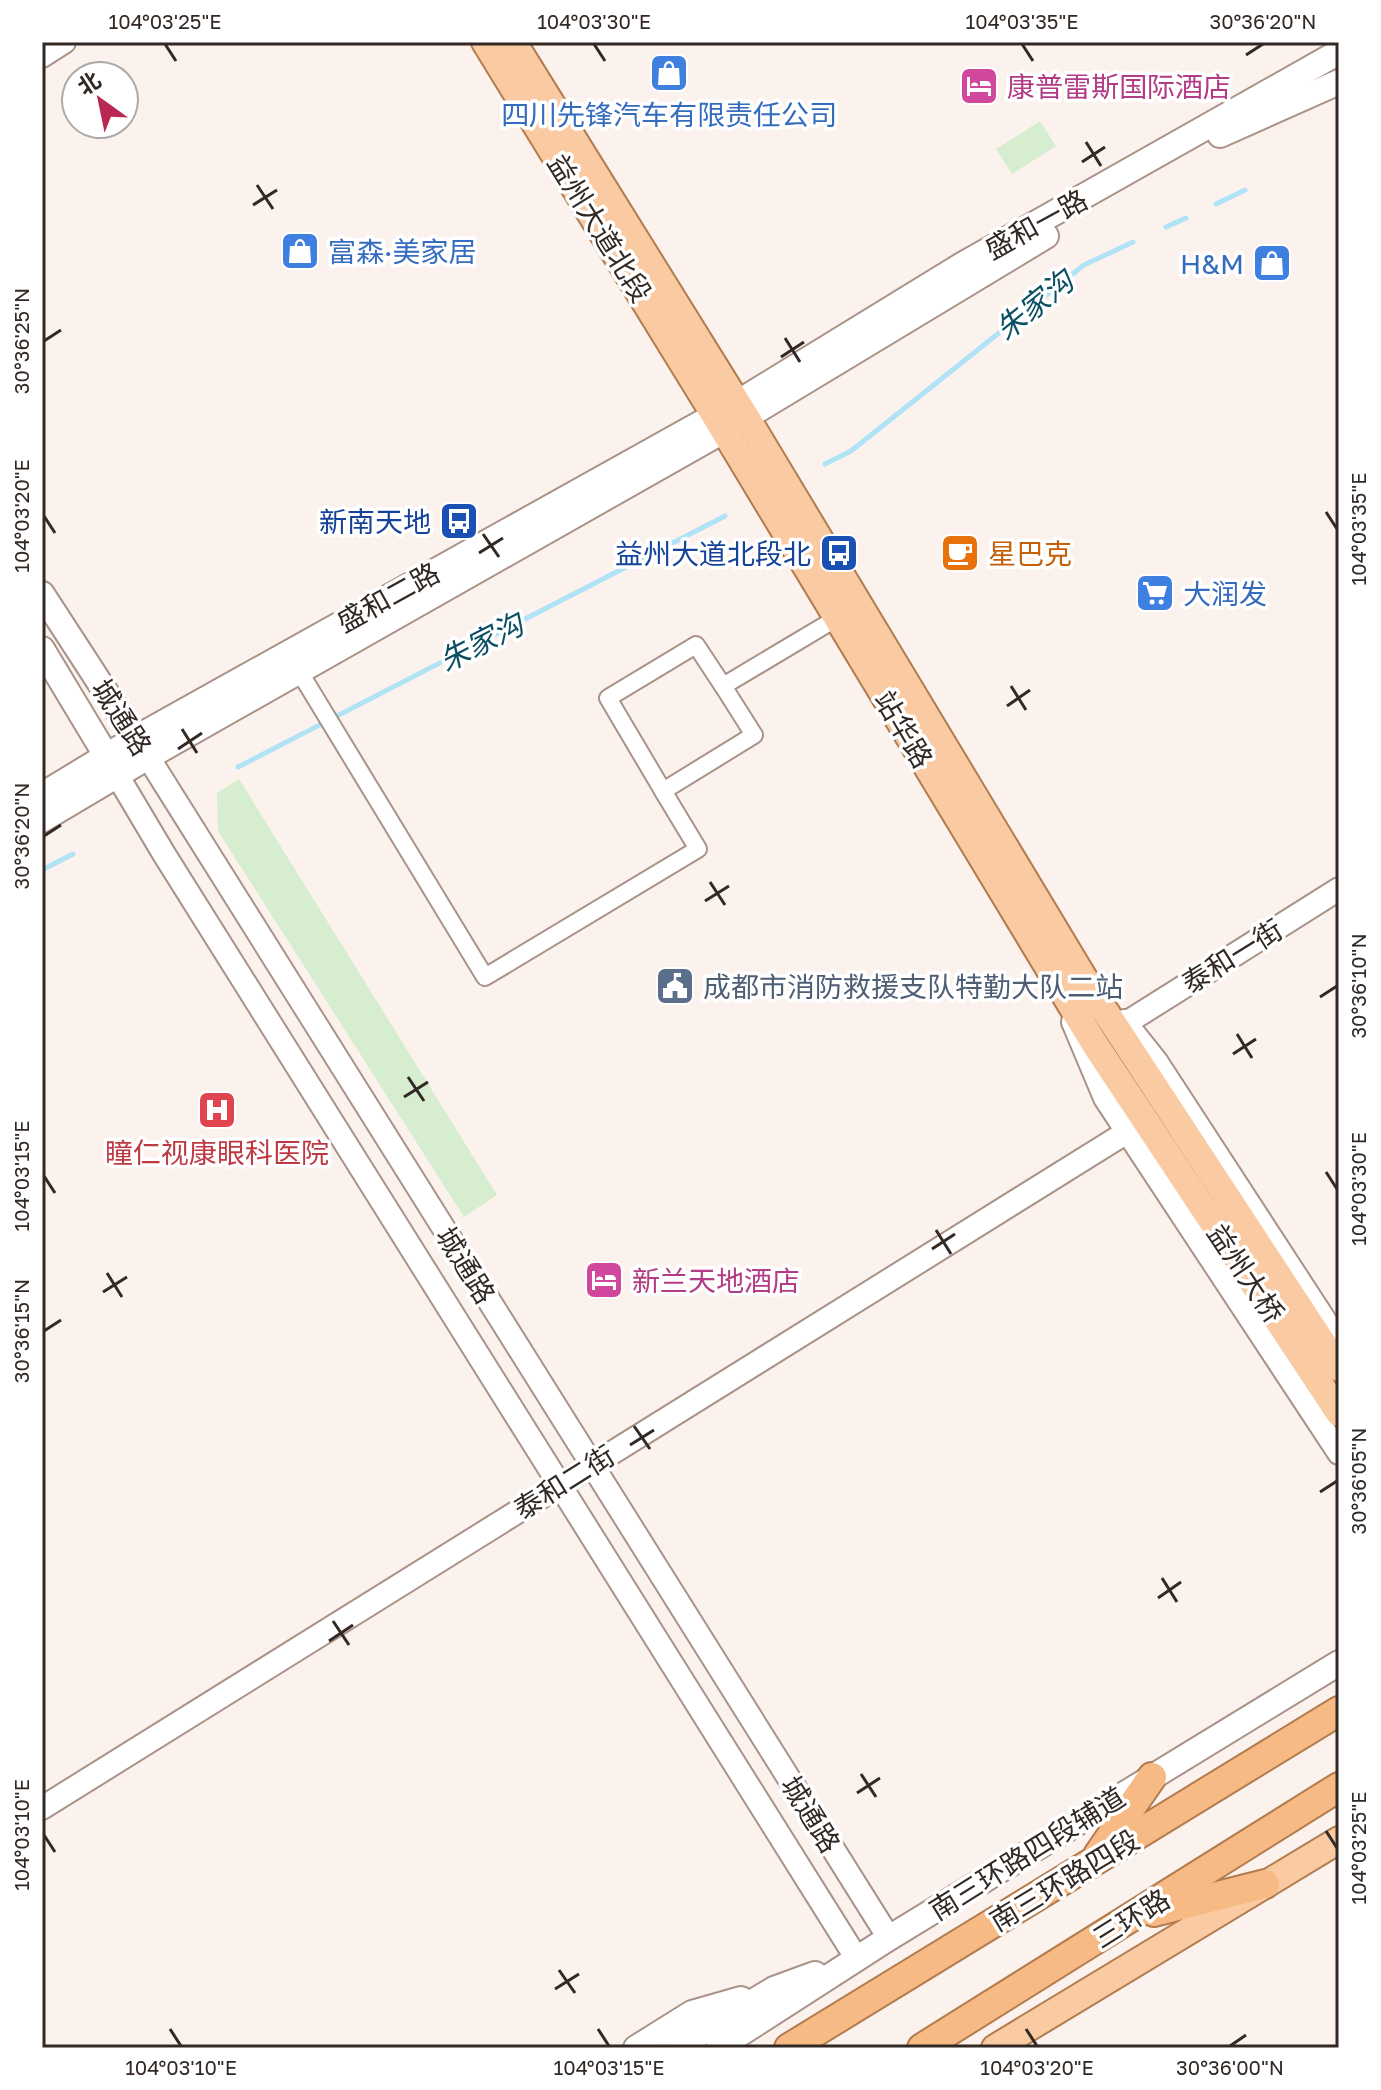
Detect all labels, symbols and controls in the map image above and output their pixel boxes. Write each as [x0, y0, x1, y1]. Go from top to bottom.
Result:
text: 104°03'25"E [109, 9, 221, 33]
text: 104°03'30"E [537, 9, 651, 33]
text: 104°03'35"E [966, 9, 1078, 33]
text: 30°36'20"N [1209, 9, 1317, 33]
shop icon: 四川先锋汽车有限责任公司 [648, 52, 690, 94]
north arrow [60, 60, 140, 140]
text: 北 [72, 65, 105, 100]
hotel icon: 康普雷斯国际酒店 [958, 65, 1000, 107]
place label: 康普雷斯国际酒店 [1007, 70, 1231, 103]
place label: 四川先锋汽车有限责任公司 [501, 98, 837, 131]
street label: 益州大道北段 [541, 148, 659, 308]
street label: 盛和一路 [979, 182, 1093, 266]
shop icon: 富森·美家居 [279, 230, 321, 272]
place label: 富森·美家居 [328, 235, 476, 268]
shop icon: H&M [1251, 242, 1293, 284]
place label: H&M [1180, 247, 1244, 280]
water label: 朱家沟 [988, 261, 1083, 347]
text: 30°36'25"N [9, 288, 33, 394]
text: 104°03'20"E [9, 459, 33, 573]
text: 104°03'35"E [1346, 473, 1370, 585]
bus stop icon: 新南天地 [438, 500, 480, 542]
place label: 新南天地 [319, 505, 431, 538]
bus stop icon: 益州大道北段北 [818, 532, 860, 574]
cafe icon: 星巴克 [939, 532, 981, 574]
place label: 益州大道北段北 [615, 537, 811, 570]
place label: 星巴克 [988, 537, 1072, 570]
street label: 盛和二路 [331, 555, 445, 639]
supermarket icon: 大润发 [1134, 572, 1176, 614]
place label: 大润发 [1183, 577, 1267, 610]
water label: 朱家沟 [433, 604, 532, 678]
street label: 城通路 [85, 673, 159, 761]
street label: 站华路 [868, 684, 940, 774]
text: 30°36'20"N [9, 782, 33, 890]
street label: 泰和一街 [1176, 912, 1288, 1000]
text: 30°36'10"N [1346, 933, 1370, 1039]
public building icon: 成都市消防救援支队特勤大队二站 [654, 965, 696, 1007]
place label: 成都市消防救援支队特勤大队二站 [703, 970, 1123, 1003]
hospital icon: 瞳仁视康眼科医院 [196, 1089, 238, 1131]
text: 104°03'15"E [9, 1121, 33, 1231]
text: 104°03'30"E [1346, 1132, 1370, 1246]
place label: 瞳仁视康眼科医院 [105, 1136, 329, 1169]
street label: 益州大桥 [1201, 1217, 1291, 1329]
street label: 城通路 [430, 1221, 502, 1309]
hotel icon: 新兰天地酒店 [583, 1259, 625, 1301]
place label: 新兰天地酒店 [632, 1264, 800, 1297]
text: 30°36'15"N [9, 1279, 33, 1383]
text: 30°36'05"N [1346, 1427, 1370, 1535]
street label: 泰和二街 [508, 1438, 620, 1526]
street label: 城通路 [775, 1770, 847, 1858]
text: 104°03'10"E [9, 1779, 33, 1891]
street label: 南三环路四段辅道 [923, 1779, 1131, 1927]
text: 104°03'25"E [1346, 1792, 1370, 1904]
street label: 南三环路四段 [983, 1822, 1145, 1938]
street label: 三环路 [1086, 1881, 1176, 1955]
text: 104°03'10"E [125, 2055, 237, 2079]
text: 104°03'15"E [554, 2055, 664, 2079]
text: 104°03'20"E [980, 2055, 1094, 2079]
text: 30°36'00"N [1176, 2055, 1284, 2079]

